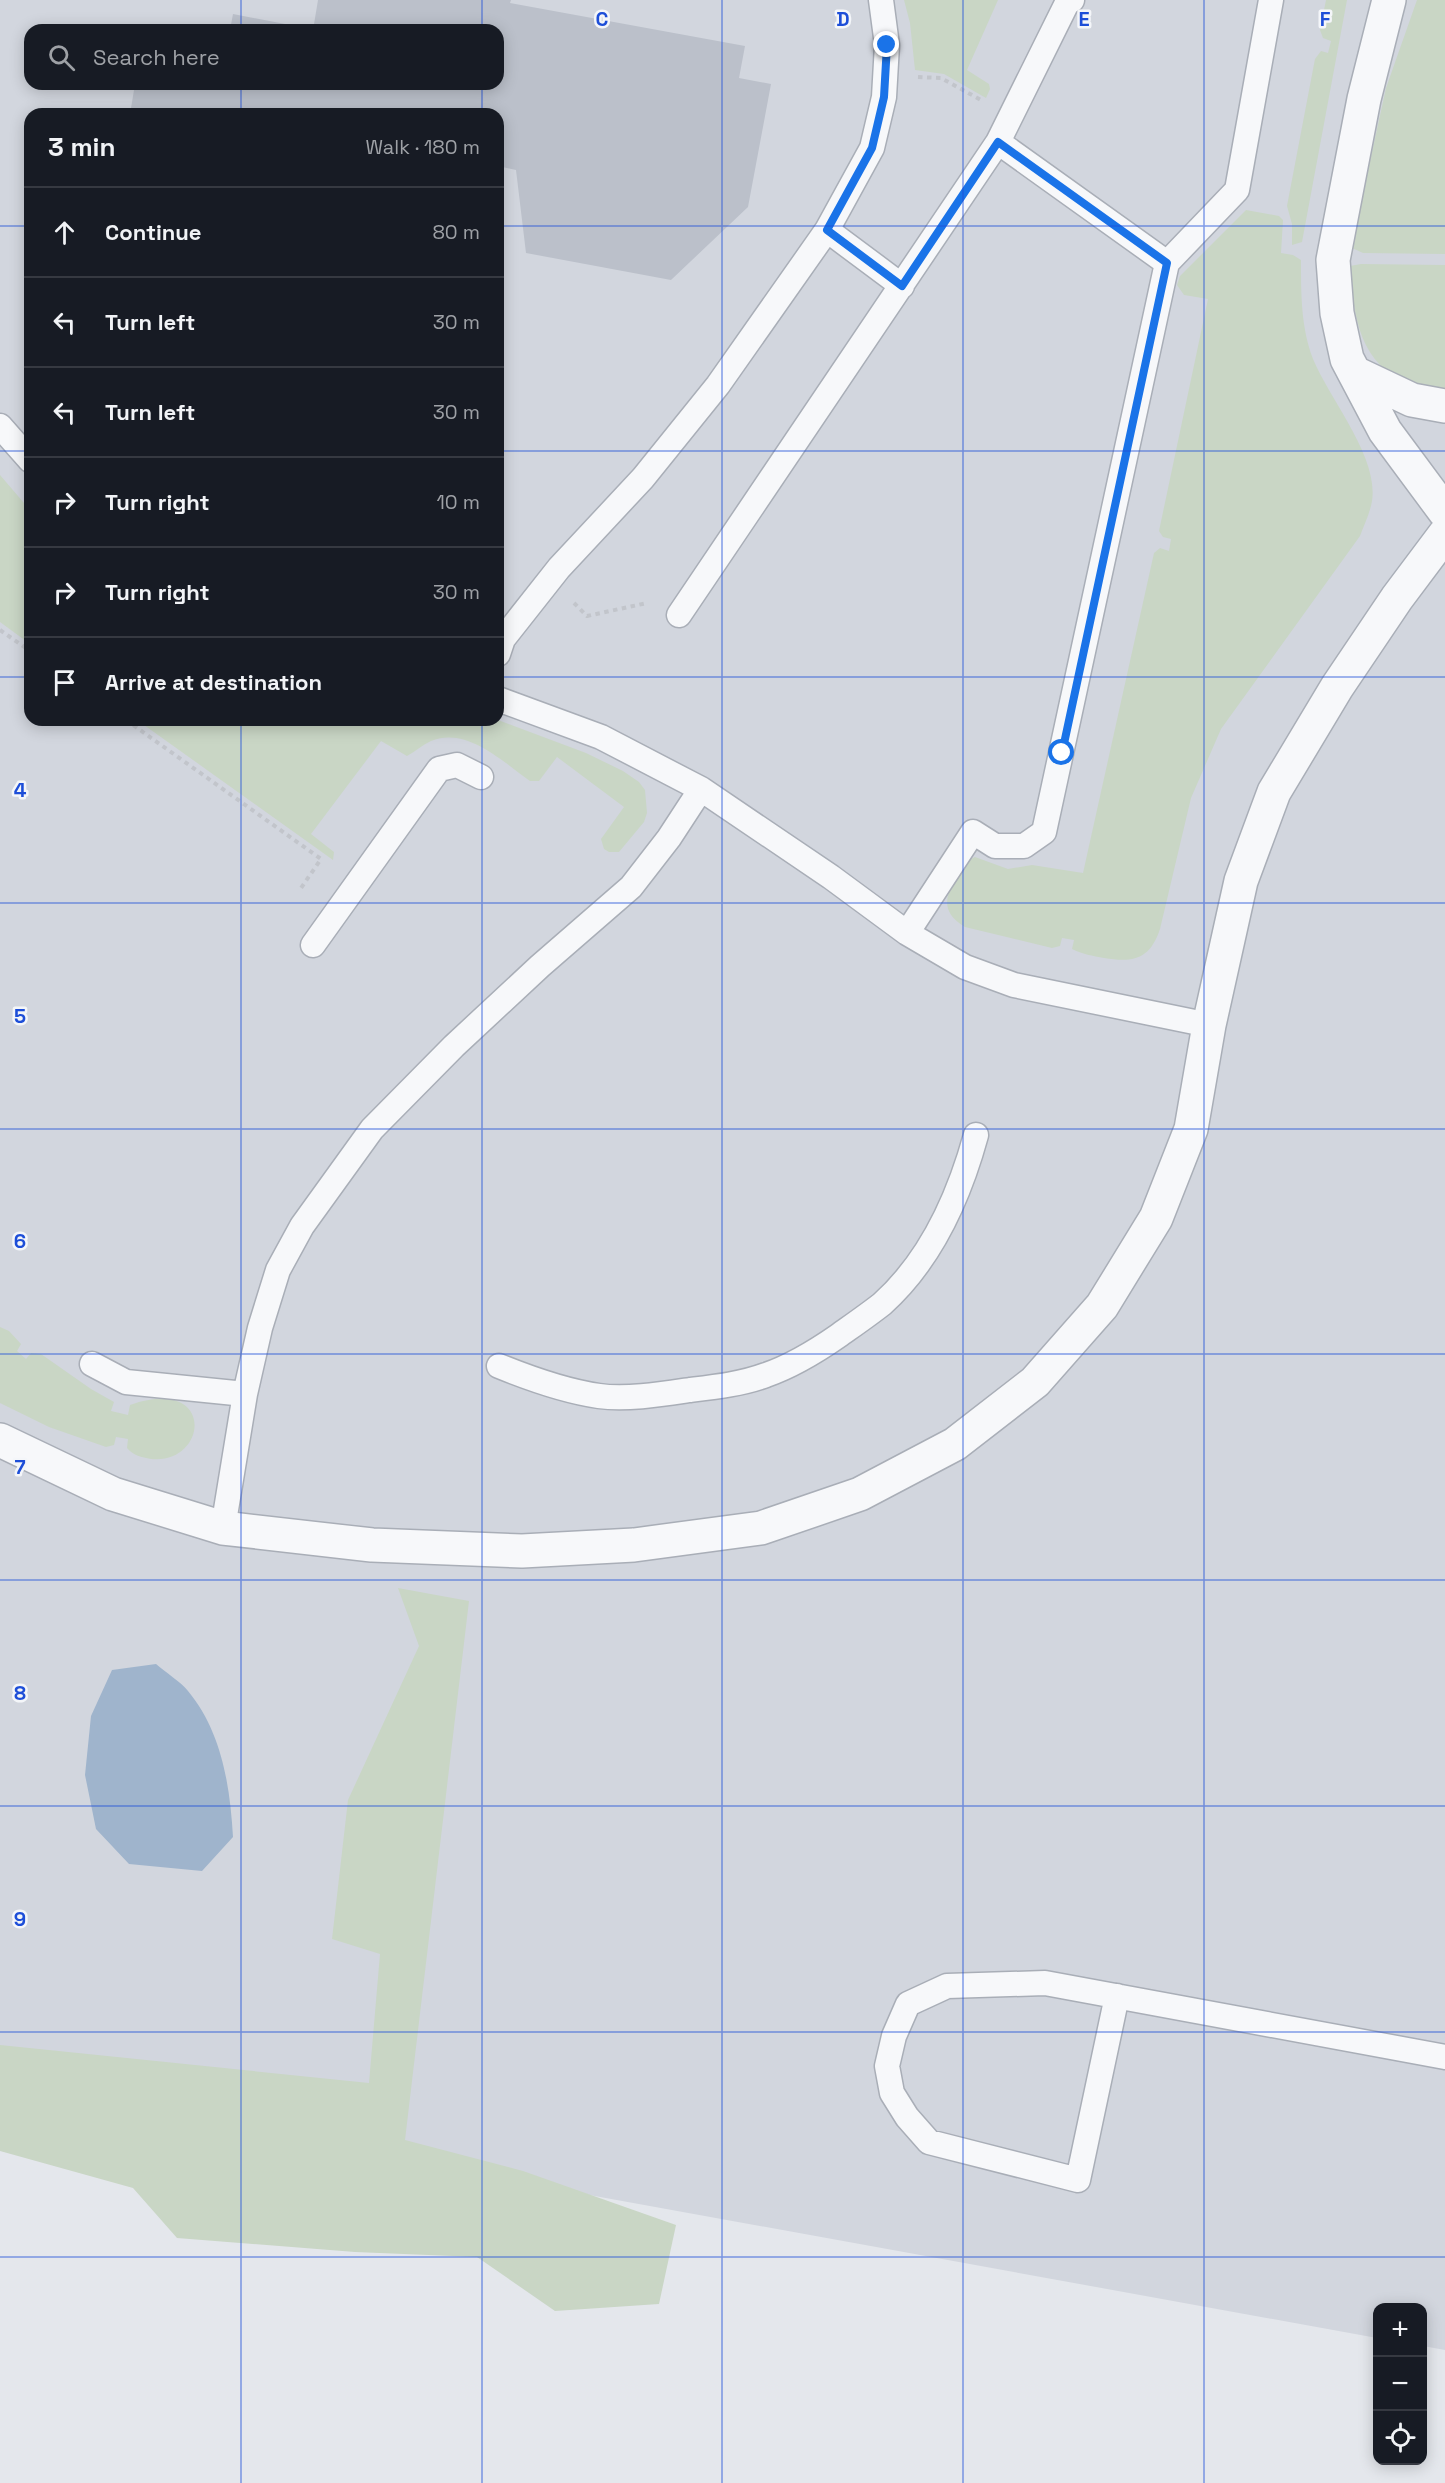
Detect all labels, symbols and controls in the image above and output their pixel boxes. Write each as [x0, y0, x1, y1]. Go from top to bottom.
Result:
text: C [596, 6, 609, 32]
text: D [836, 6, 850, 32]
text: E [1078, 6, 1090, 32]
text: F [1320, 6, 1331, 32]
search box [24, 24, 504, 90]
route end [873, 31, 899, 57]
icon: search [45, 41, 78, 74]
text: Search here [93, 43, 220, 71]
text: 3 min [48, 130, 116, 164]
text: Walk · 180 m [366, 134, 480, 160]
icon: ahead [48, 216, 81, 249]
text: Continue [105, 218, 201, 246]
text: 80 m [432, 219, 480, 245]
icon: left [48, 306, 81, 339]
text: Turn left [105, 308, 195, 336]
text: 30 m [433, 309, 480, 335]
icon: left [48, 396, 81, 429]
text: Turn left [105, 398, 195, 426]
text: 30 m [433, 399, 480, 425]
icon: right [48, 486, 81, 519]
text: Turn right [105, 488, 210, 516]
text: 10 m [436, 489, 480, 515]
icon: right [48, 576, 81, 609]
text: Turn right [105, 578, 210, 606]
text: 30 m [433, 579, 480, 605]
icon: arrive [48, 666, 81, 699]
text: Arrive at destination [105, 668, 322, 696]
route start [1048, 739, 1074, 765]
text: 4 [14, 777, 27, 803]
text: 5 [14, 1003, 26, 1029]
text: 6 [14, 1228, 26, 1254]
text: 7 [14, 1454, 26, 1480]
text: 8 [14, 1680, 26, 1706]
text: 9 [14, 1906, 26, 1932]
map controls [1373, 2303, 1427, 2465]
button: + [1373, 2303, 1427, 2357]
button: − [1373, 2357, 1427, 2411]
button: locate [1373, 2411, 1427, 2465]

